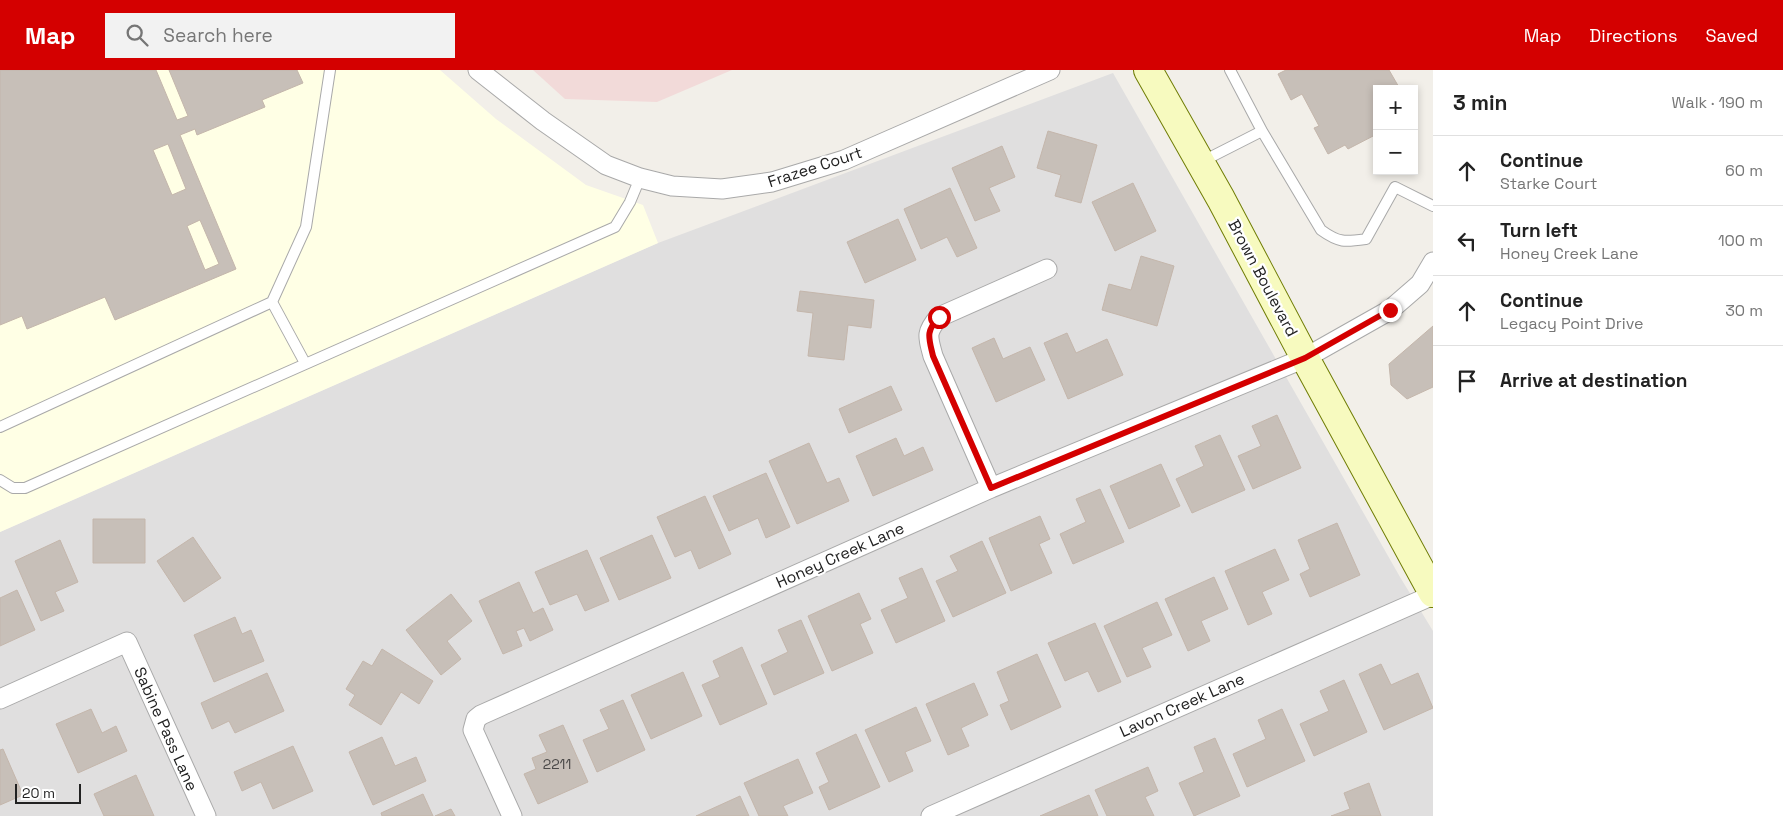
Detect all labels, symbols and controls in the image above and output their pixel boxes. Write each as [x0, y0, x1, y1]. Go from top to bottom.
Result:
search box [105, 13, 455, 58]
text: Map [25, 20, 75, 51]
icon: search [123, 21, 151, 49]
text: Search here [163, 23, 273, 48]
text: Map [1524, 24, 1561, 47]
text: Directions [1589, 24, 1678, 47]
text: Saved [1706, 24, 1758, 47]
map controls [1373, 85, 1418, 175]
button: + [1373, 85, 1418, 130]
text: 3 min [1453, 89, 1508, 116]
text: Walk · 190 m [1672, 92, 1763, 113]
button: − [1373, 130, 1418, 175]
street label: Frazee Court [765, 142, 865, 192]
text: Continue [1500, 148, 1583, 173]
icon: ahead [1453, 157, 1481, 185]
text: 60 m [1725, 160, 1763, 181]
text: Starke Court [1500, 173, 1597, 194]
street label: Brown Boulevard [1223, 216, 1303, 340]
text: Turn left [1500, 218, 1578, 243]
icon: left [1453, 227, 1481, 255]
text: 100 m [1718, 230, 1763, 251]
text: Honey Creek Lane [1500, 243, 1638, 264]
text: Continue [1500, 288, 1583, 313]
icon: ahead [1453, 297, 1481, 325]
route end [1379, 299, 1402, 322]
text: 30 m [1725, 300, 1763, 321]
route start [928, 306, 951, 329]
text: Legacy Point Drive [1500, 313, 1643, 334]
icon: arrive [1453, 367, 1481, 395]
text: Arrive at destination [1500, 368, 1688, 393]
street label: Honey Creek Lane [772, 517, 908, 593]
street label: Sabine Pass Lane [129, 664, 203, 794]
street label: Lavon Creek Lane [1116, 668, 1248, 742]
house number: 2211 [543, 755, 571, 773]
scale bar [15, 781, 81, 804]
text: 20 m [22, 784, 55, 802]

